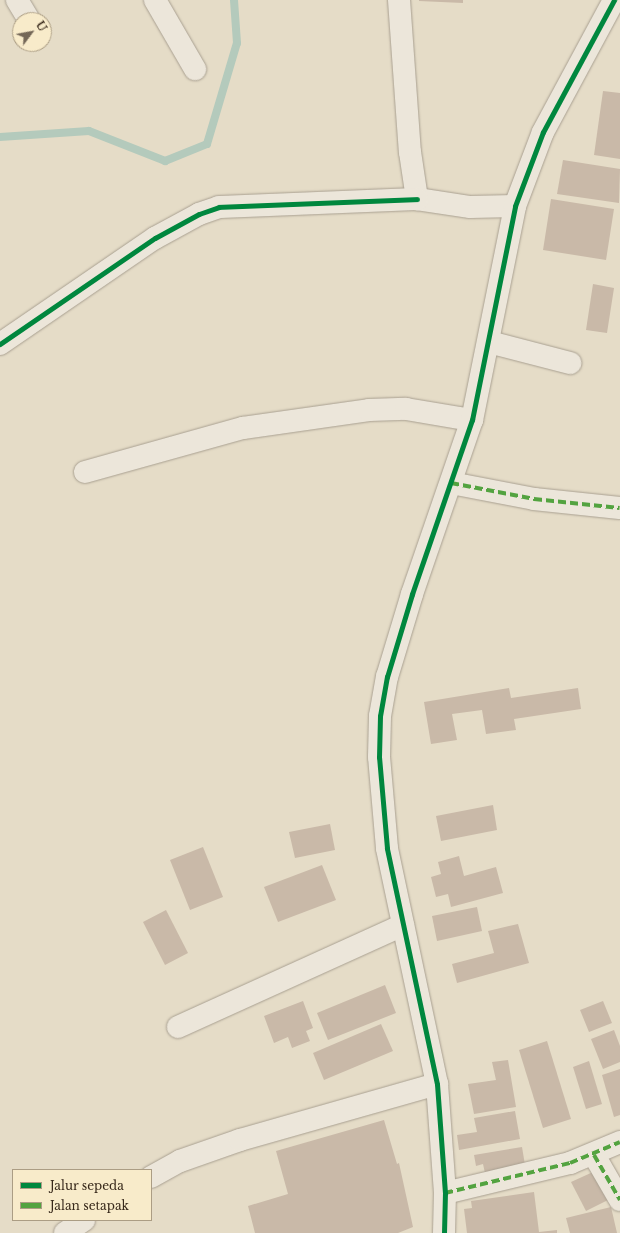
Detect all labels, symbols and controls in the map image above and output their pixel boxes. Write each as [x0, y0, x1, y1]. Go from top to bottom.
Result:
north arrow [12, 12, 52, 52]
text: U [33, 18, 50, 34]
legend [12, 1169, 152, 1221]
text: Jalur sepeda [50, 1178, 124, 1193]
text: Jalan setapak [50, 1198, 129, 1213]

